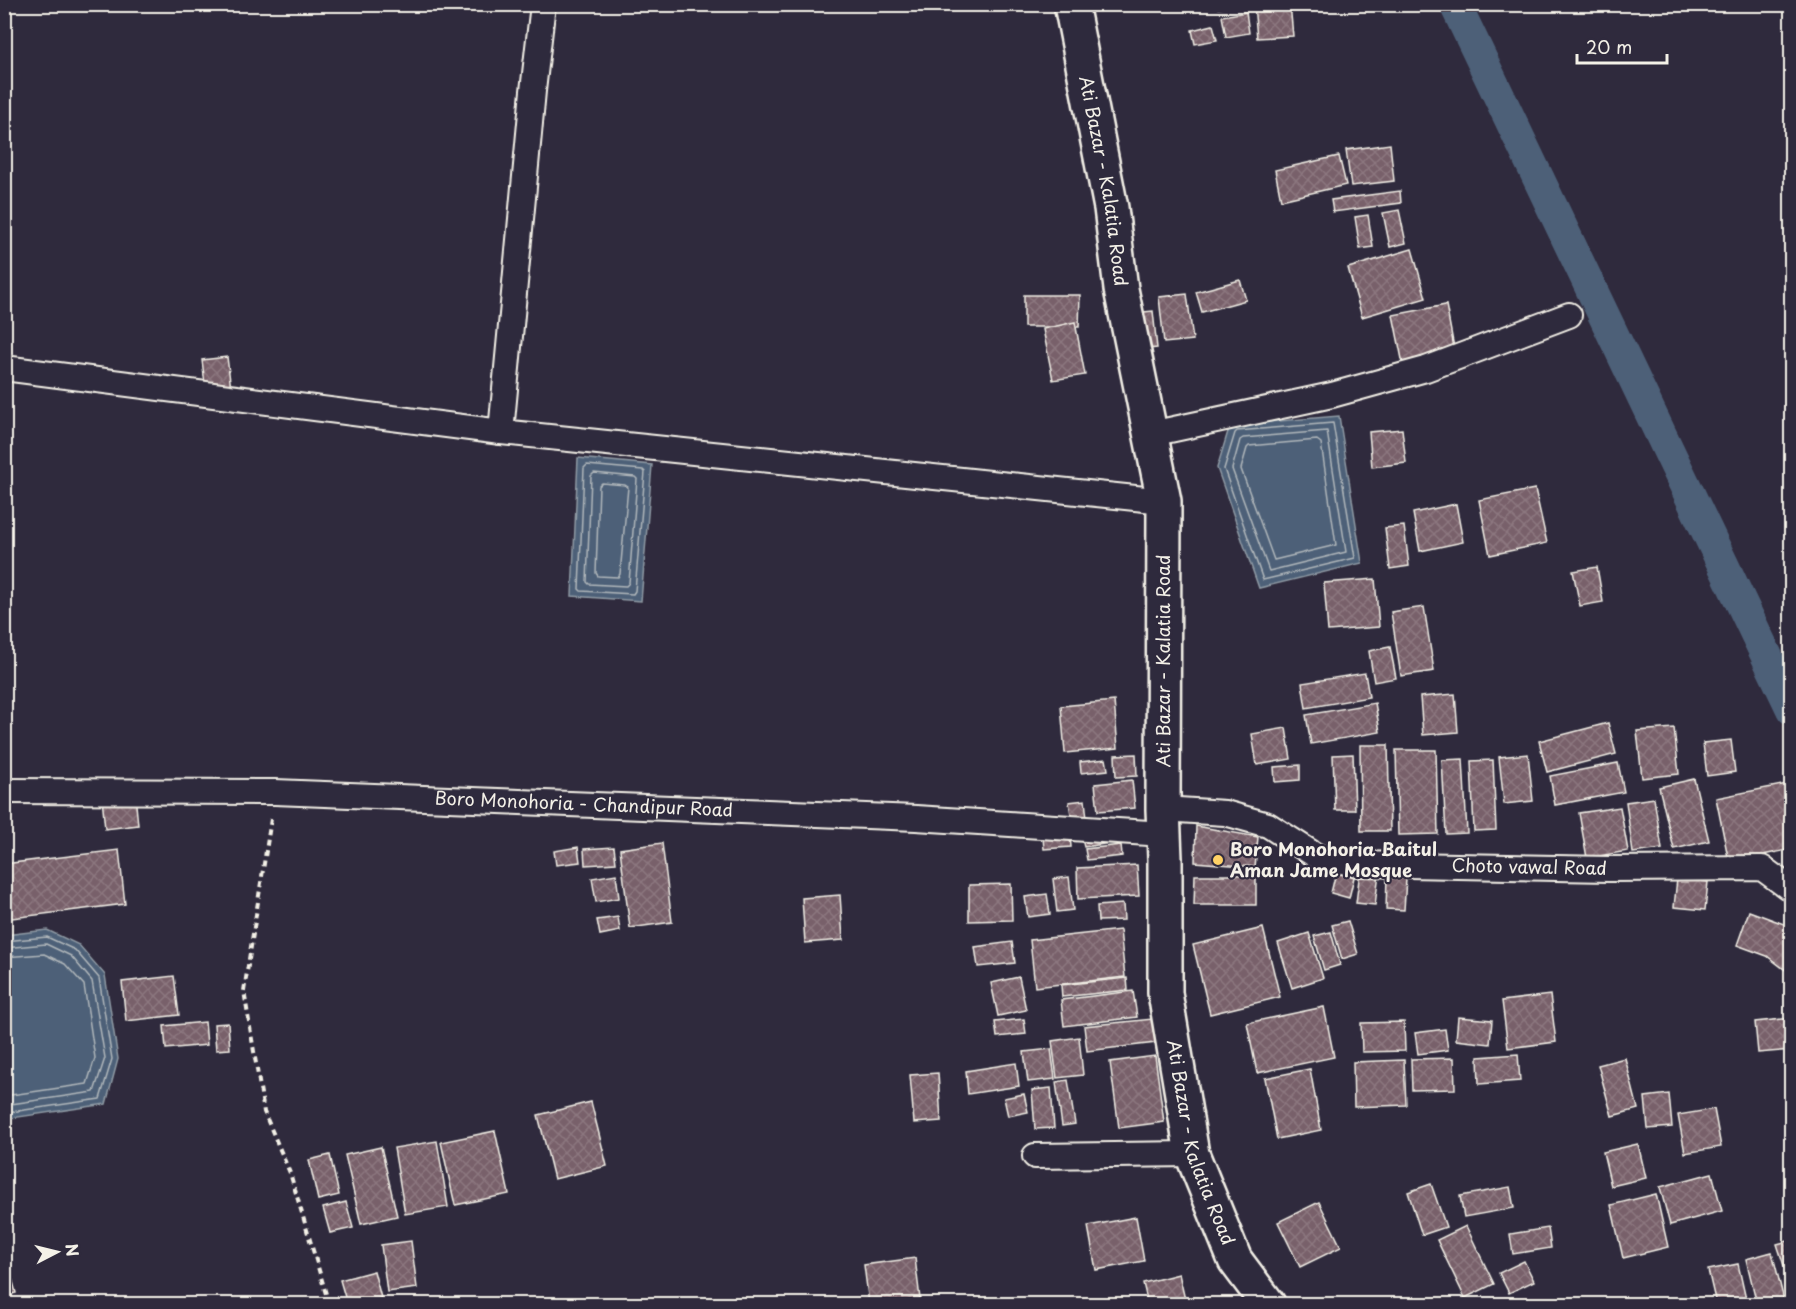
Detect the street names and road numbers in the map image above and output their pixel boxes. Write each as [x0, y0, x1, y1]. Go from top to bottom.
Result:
street label: Ati Bazar - Kalatia Road [1073, 73, 1136, 288]
street label: Ati Bazar - Kalatia Road [1149, 554, 1176, 768]
street label: Boro Monohoria - Chandipur Road [434, 783, 733, 823]
street label: Choto vawal Road [1451, 851, 1607, 881]
street label: Ati Bazar - Kalatia Road [1161, 1037, 1243, 1249]

